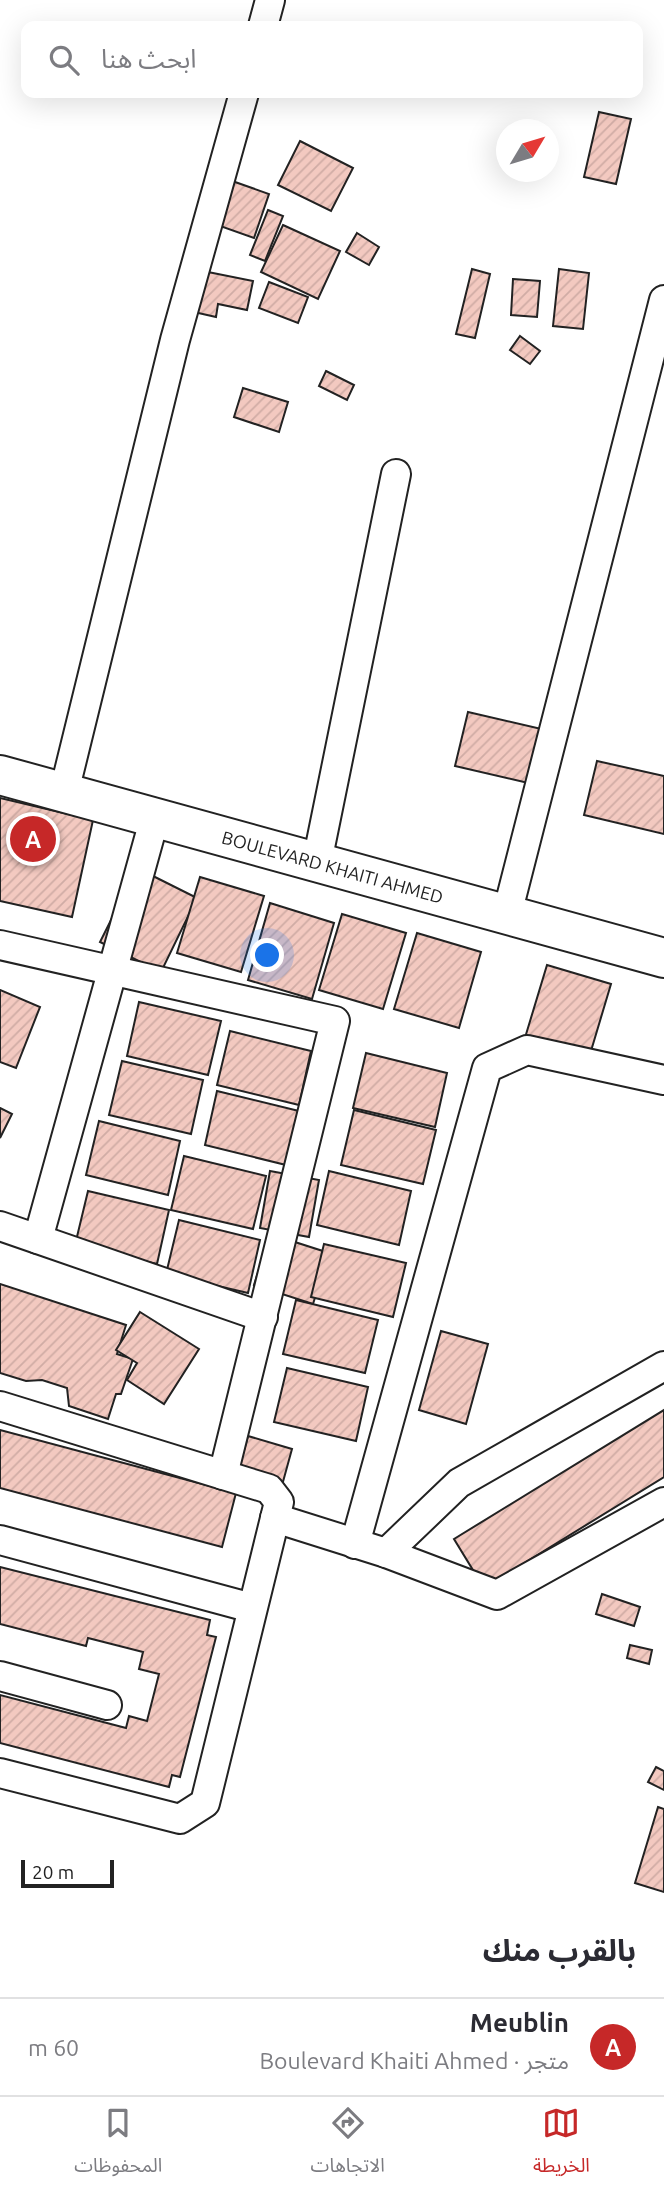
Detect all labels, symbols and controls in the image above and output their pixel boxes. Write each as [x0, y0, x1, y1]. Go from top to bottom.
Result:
search box [21, 21, 643, 98]
icon: search [45, 41, 83, 79]
text: ابحث هنا [101, 44, 197, 73]
north arrow [496, 119, 559, 182]
pin: A [10, 813, 56, 865]
street label: BOULEVARD KHAITI AHMED [220, 827, 445, 907]
your location [250, 938, 284, 972]
scale bar [21, 1857, 114, 1889]
text: 20 m [32, 1861, 74, 1883]
text: بالقرب منك [483, 1933, 636, 1967]
text: Meublin [470, 2008, 569, 2037]
text: 60 m [28, 2035, 79, 2060]
text: A [605, 2035, 621, 2060]
text: متجر · Boulevard Khaiti Ahmed [260, 2048, 569, 2073]
tab: المحفوظات [74, 2104, 162, 2186]
tab: الاتجاهات [311, 2104, 385, 2186]
tab: الخريطة [533, 2104, 590, 2186]

